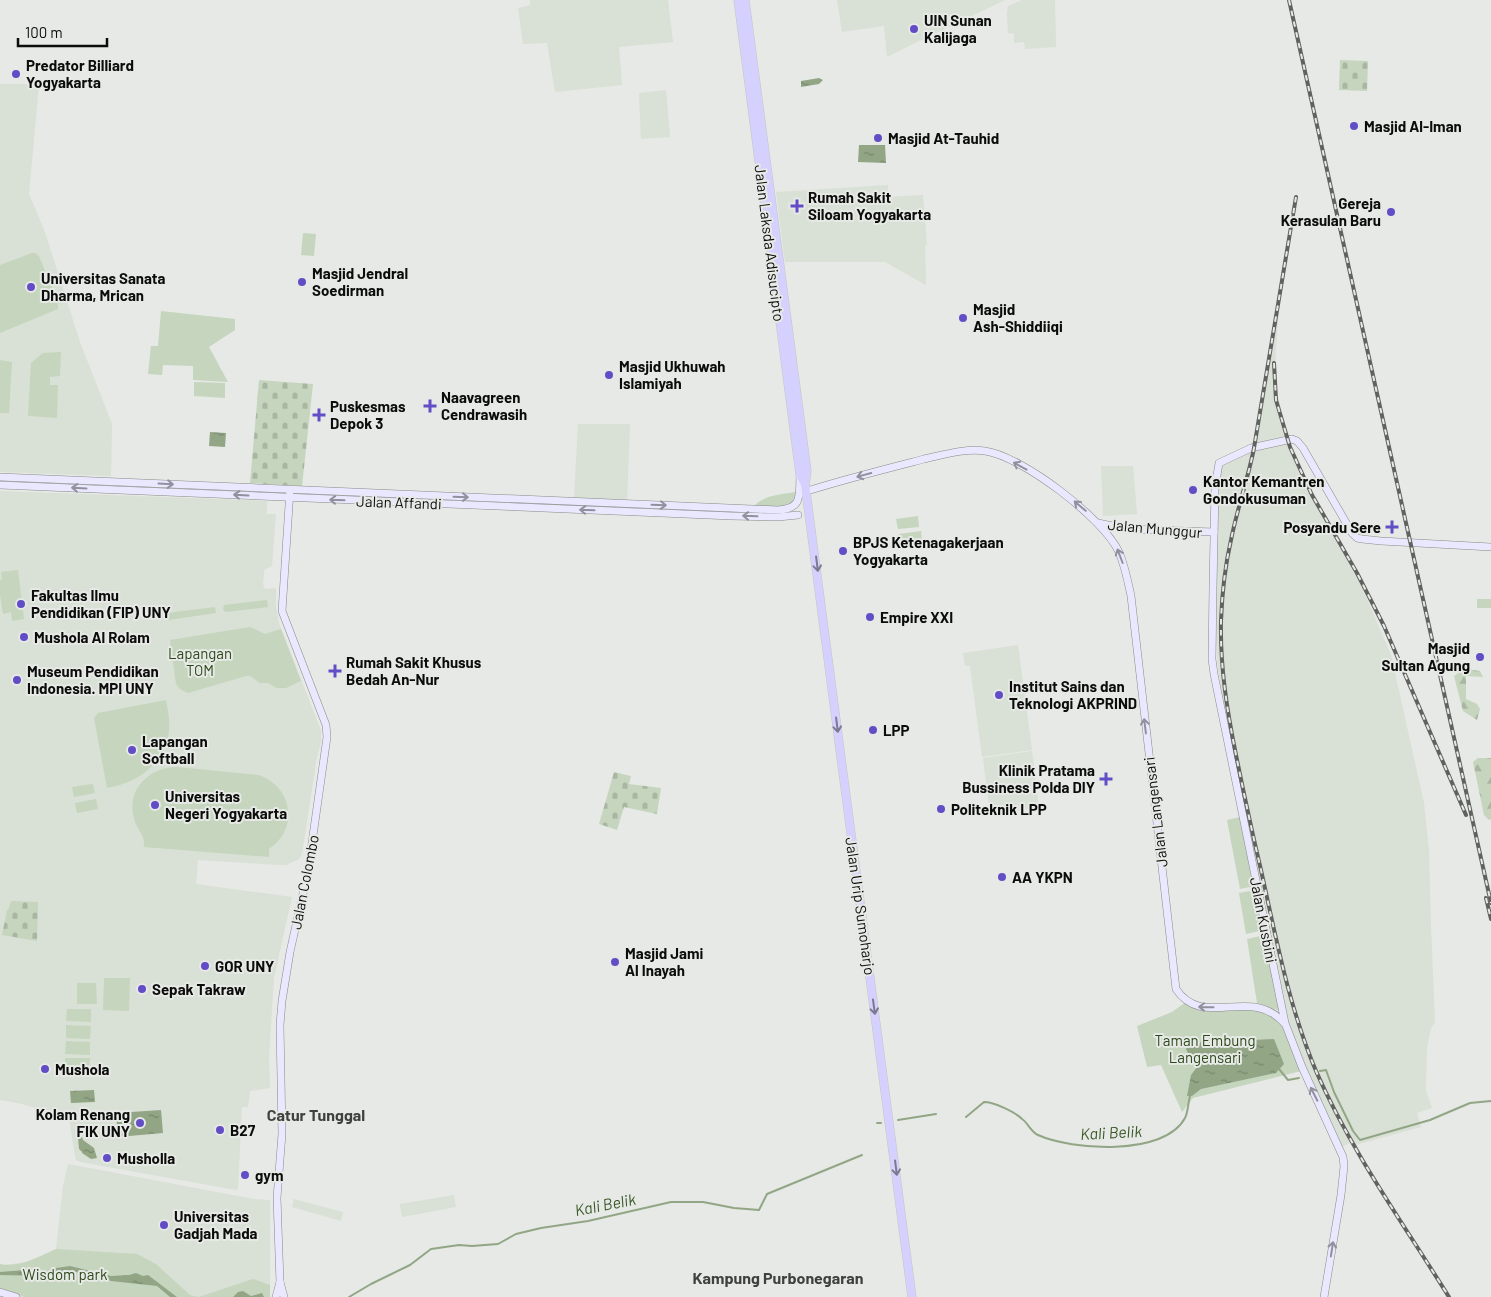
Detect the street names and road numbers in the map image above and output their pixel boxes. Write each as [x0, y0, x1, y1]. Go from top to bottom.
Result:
street label: Jalan Laksda Adisucipto [751, 164, 789, 322]
street label: Jalan Affandi [356, 492, 442, 512]
street label: Jalan Munggur [1107, 515, 1204, 541]
street label: Jalan Langensari [1139, 756, 1171, 868]
street label: Jalan Colombo [286, 833, 322, 931]
street label: Jalan Urip Sumoharjo [842, 836, 880, 976]
street label: Jalan Kusbini [1247, 876, 1281, 964]

